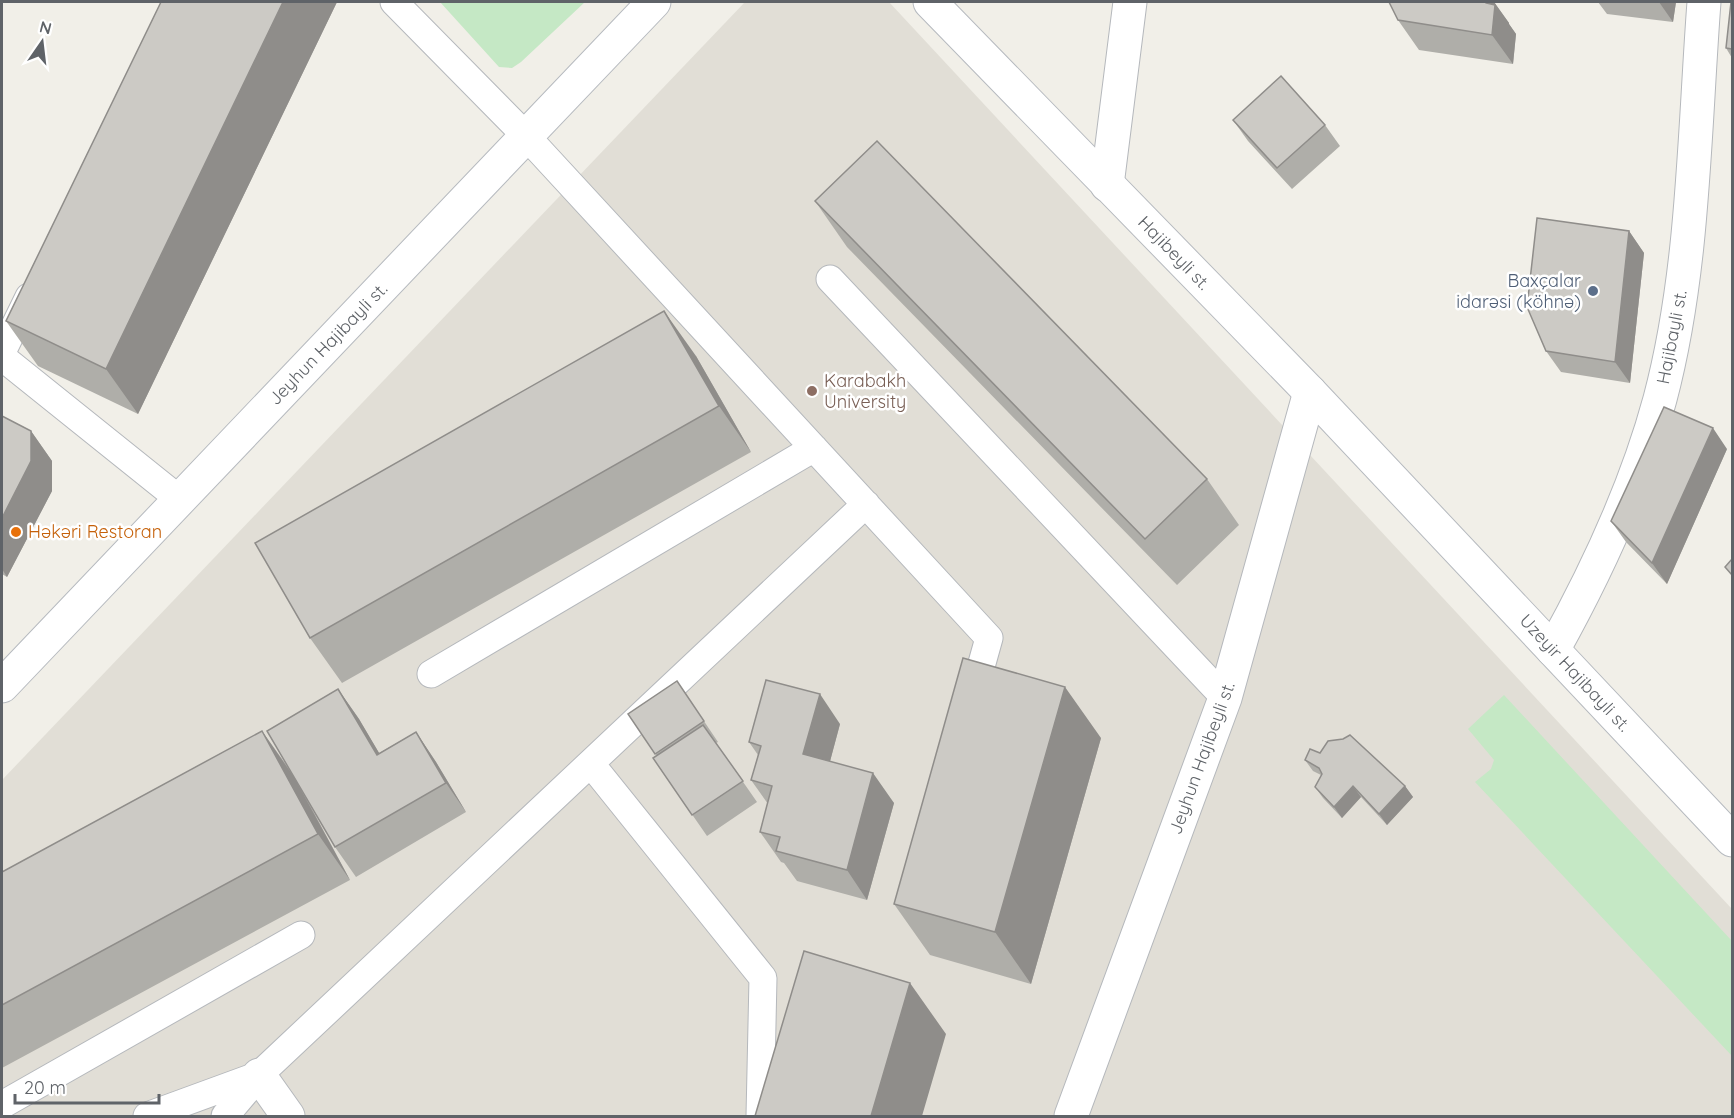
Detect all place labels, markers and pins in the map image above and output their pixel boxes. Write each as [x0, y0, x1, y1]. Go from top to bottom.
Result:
place label: Baxçalar idarəsi (köhnə) [1456, 269, 1581, 313]
marker: Baxçalar idarəsi (köhnə) [1586, 284, 1600, 298]
place label: Karabakh University [824, 369, 906, 413]
marker: Karabakh University [805, 384, 819, 398]
place label: Həkəri Restoran [28, 520, 162, 543]
marker: Həkəri Restoran [9, 525, 23, 539]

